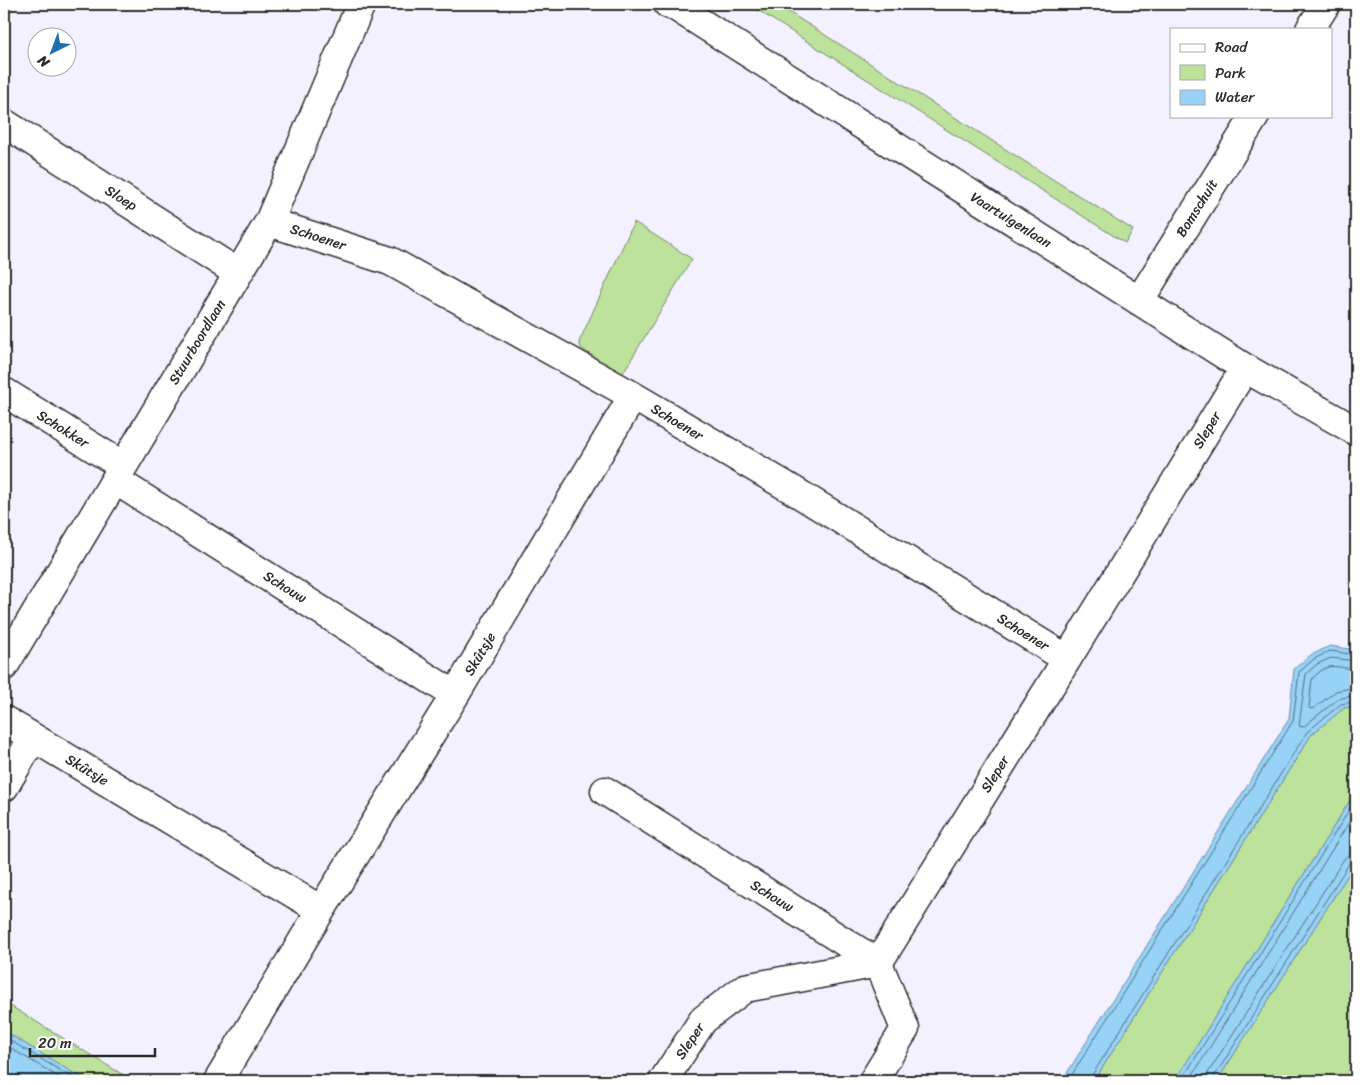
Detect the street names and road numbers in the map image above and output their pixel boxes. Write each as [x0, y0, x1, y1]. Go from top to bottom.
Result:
street label: Bomschuit [1169, 174, 1225, 242]
street label: Sloep [100, 178, 143, 218]
street label: Vaartuigenlaan [965, 185, 1057, 255]
street label: Schoener [287, 216, 350, 258]
street label: Stuurboordlaan [162, 294, 233, 390]
street label: Schoener [646, 396, 709, 448]
street label: Schokker [32, 403, 95, 456]
street label: Sleper [1186, 405, 1229, 454]
street label: Schouw [258, 564, 312, 610]
street label: Schoener [992, 606, 1055, 659]
street label: Skûtsje [457, 627, 503, 681]
street label: Skûtsje [60, 747, 114, 793]
street label: Sleper [974, 749, 1017, 798]
street label: Schouw [745, 873, 799, 919]
street label: Sleper [668, 1016, 712, 1065]

